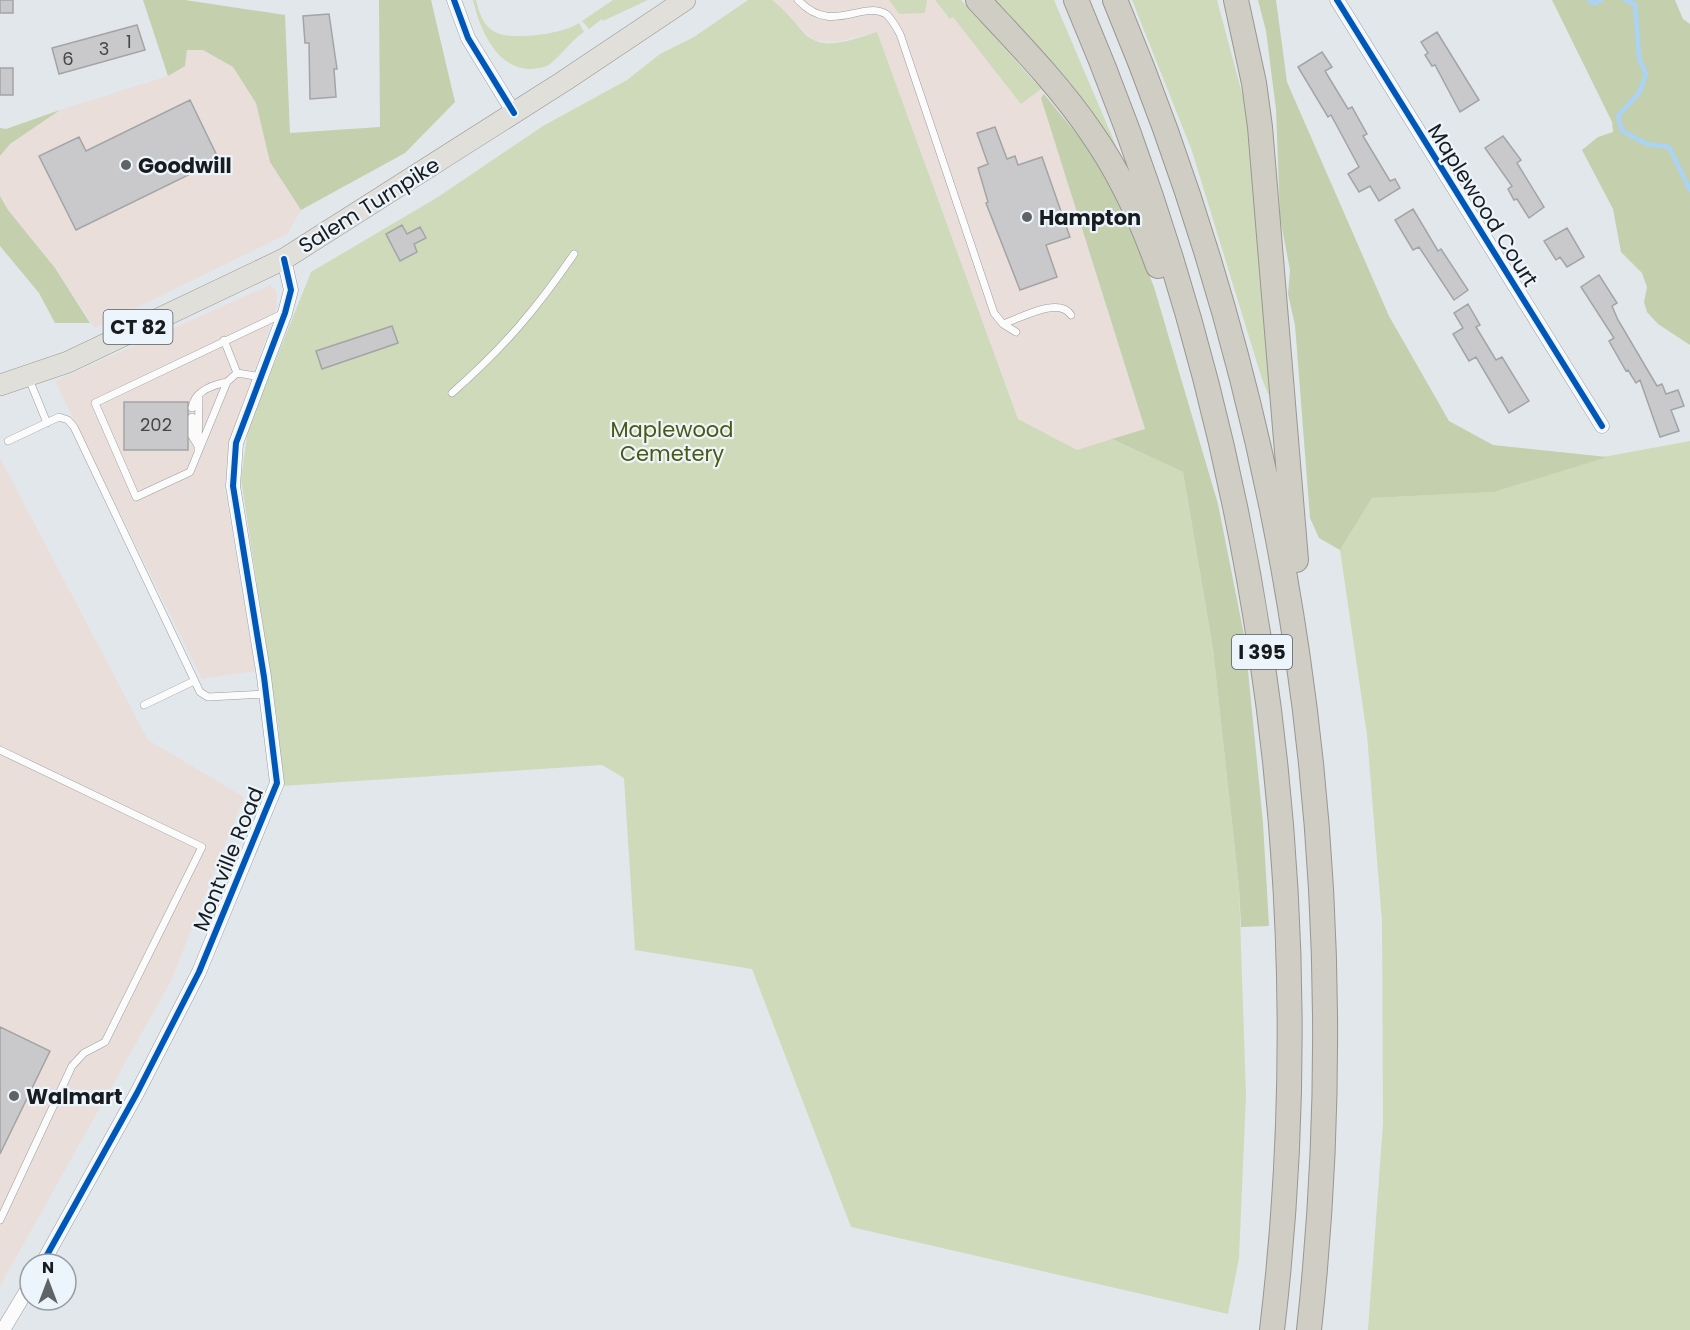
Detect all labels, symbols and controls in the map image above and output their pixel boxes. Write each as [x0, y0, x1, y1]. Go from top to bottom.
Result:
house number: 1 [126, 29, 132, 54]
house number: 3 [99, 36, 109, 61]
house number: 6 [62, 46, 74, 71]
street label: Maplewood Court [1421, 118, 1545, 292]
street label: Salem Turnpike [293, 150, 445, 260]
place label: Goodwill [138, 151, 232, 180]
marker: Goodwill [119, 158, 133, 172]
place label: Hampton [1039, 203, 1141, 232]
marker: Hampton [1020, 210, 1034, 224]
road number: CT 82 [104, 310, 172, 344]
house number: 202 [140, 412, 172, 437]
park label: Maplewood Cemetery [611, 415, 733, 468]
road number: I 395 [1232, 635, 1292, 669]
street label: Montville Road [186, 783, 270, 935]
place label: Walmart [26, 1082, 123, 1111]
marker: Walmart [7, 1089, 21, 1103]
north arrow [18, 1252, 78, 1312]
text: N [42, 1256, 54, 1279]

